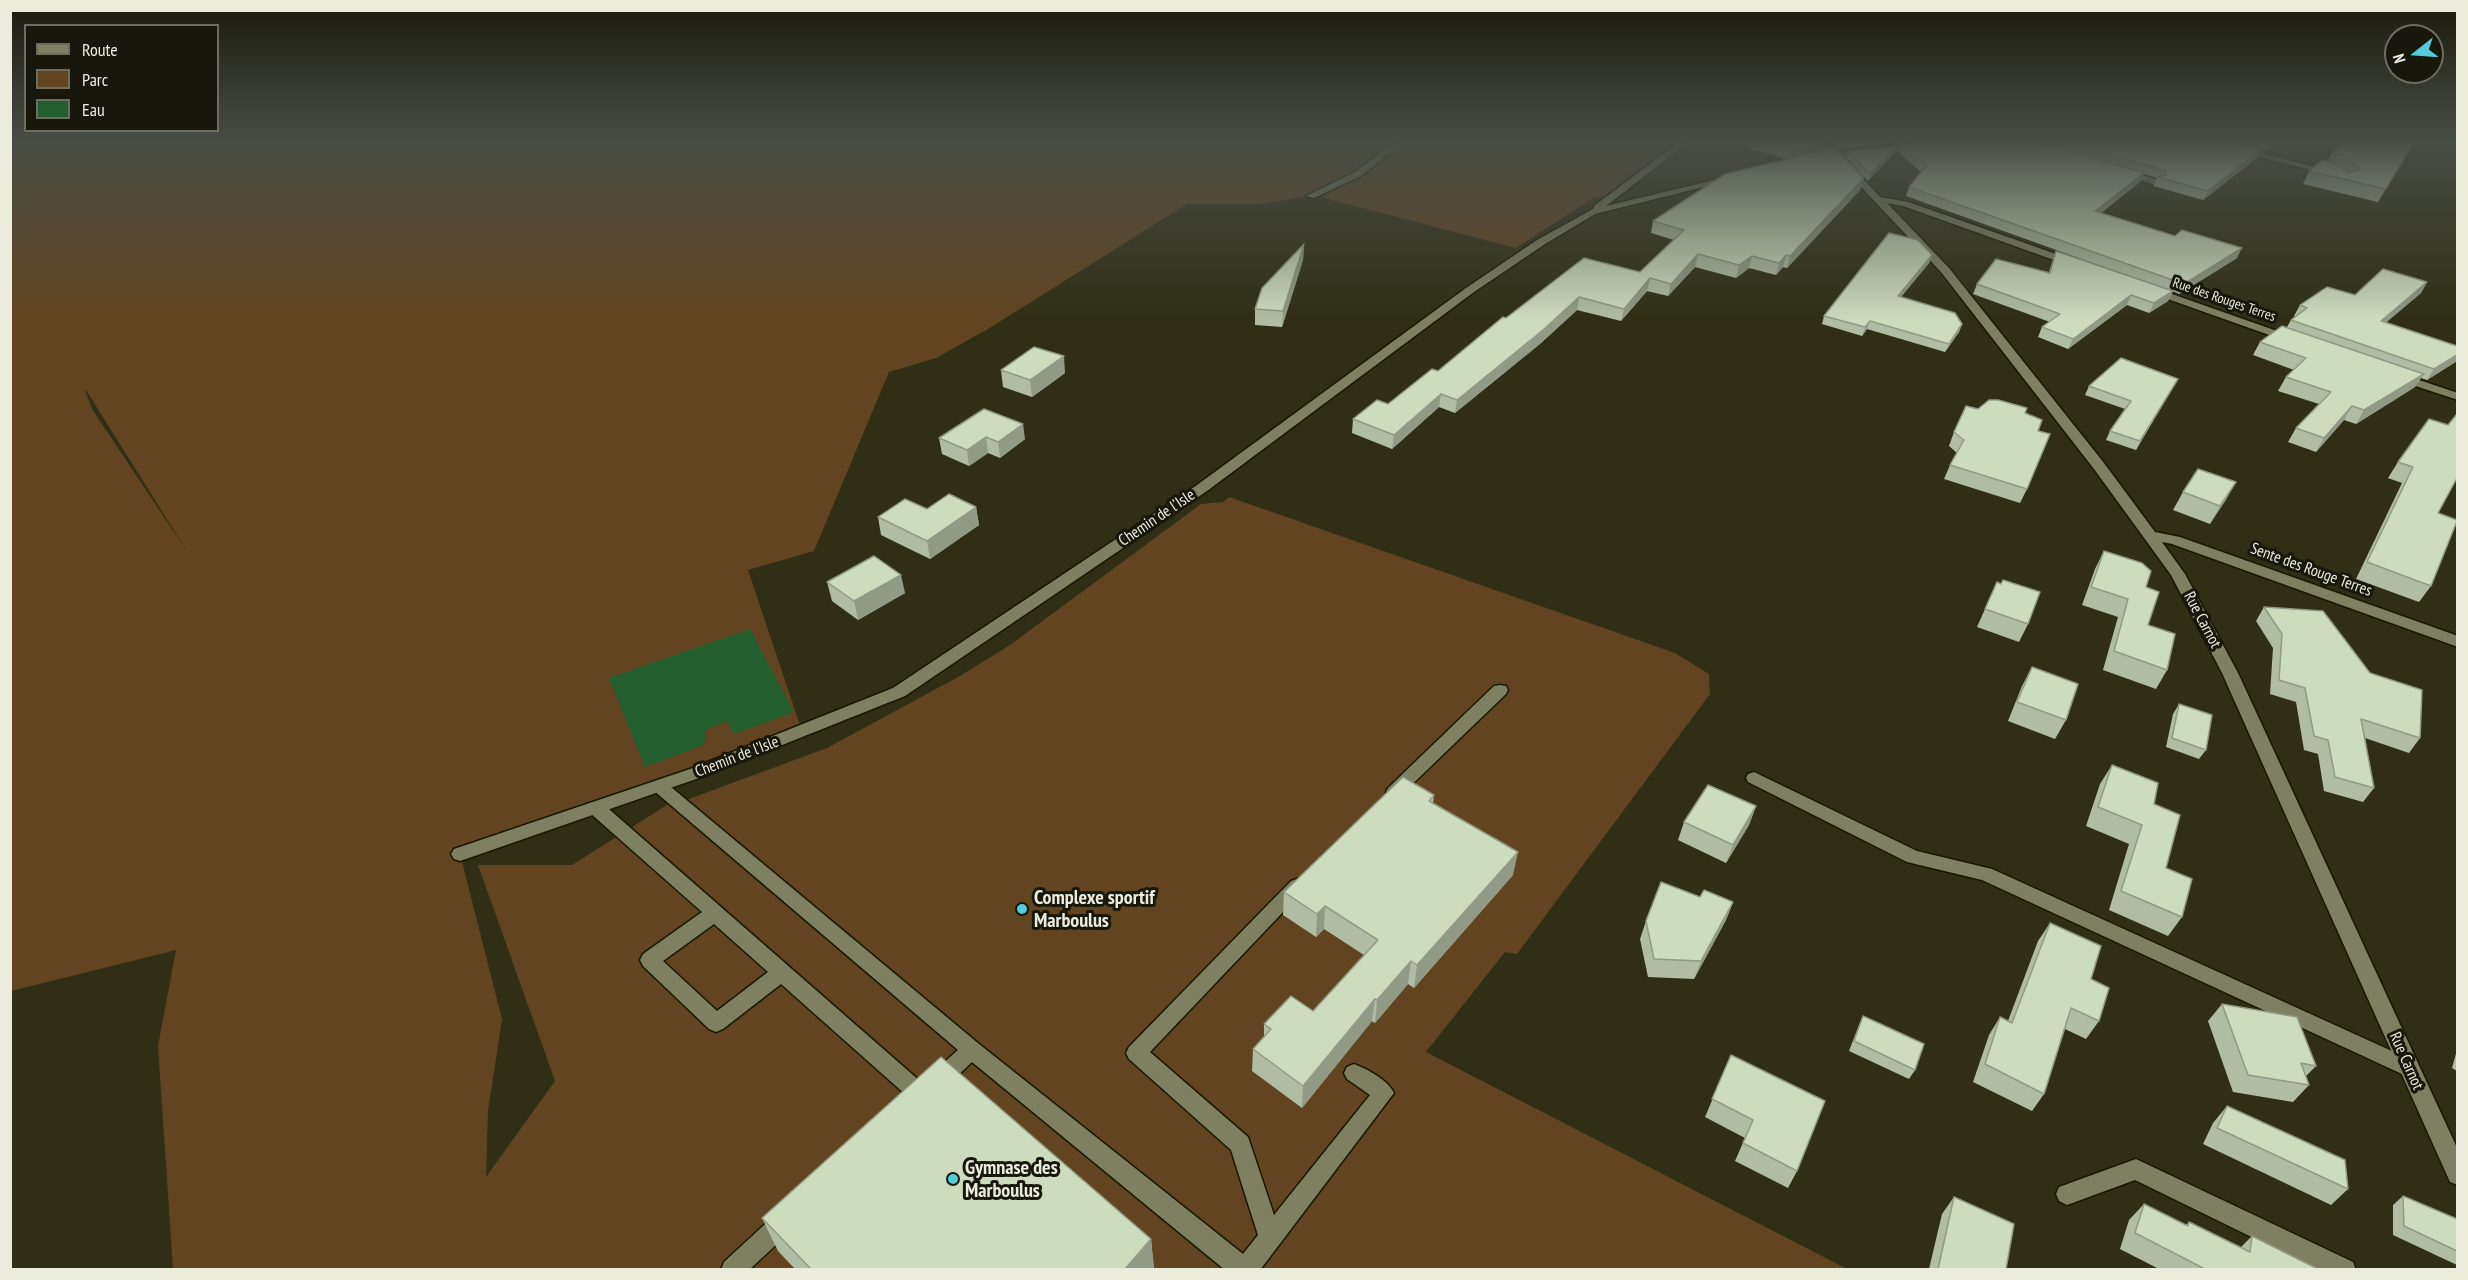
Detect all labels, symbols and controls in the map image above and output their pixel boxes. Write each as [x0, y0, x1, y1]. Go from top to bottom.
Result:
legend [24, 24, 219, 132]
north arrow [2384, 24, 2444, 84]
text: Route [82, 38, 118, 61]
text: N [2388, 52, 2410, 66]
text: Parc [82, 68, 108, 91]
text: Eau [82, 98, 105, 121]
street label: Rue des Rouges Terres [2170, 275, 2278, 325]
street label: Chemin de l’Isle [1115, 485, 1199, 551]
street label: Sente des Rouge Terres [2248, 539, 2374, 601]
street label: Rue Carnot [2179, 589, 2225, 651]
street label: Chemin de l’Isle [692, 732, 782, 782]
place label: Complexe sportif Marboulus [1034, 886, 1155, 933]
marker: Complexe sportif Marboulus [1015, 902, 1029, 916]
street label: Rue Carnot [2385, 1029, 2427, 1093]
place label: Gymnase des Marboulus [965, 1156, 1058, 1203]
marker: Gymnase des Marboulus [946, 1172, 960, 1186]

